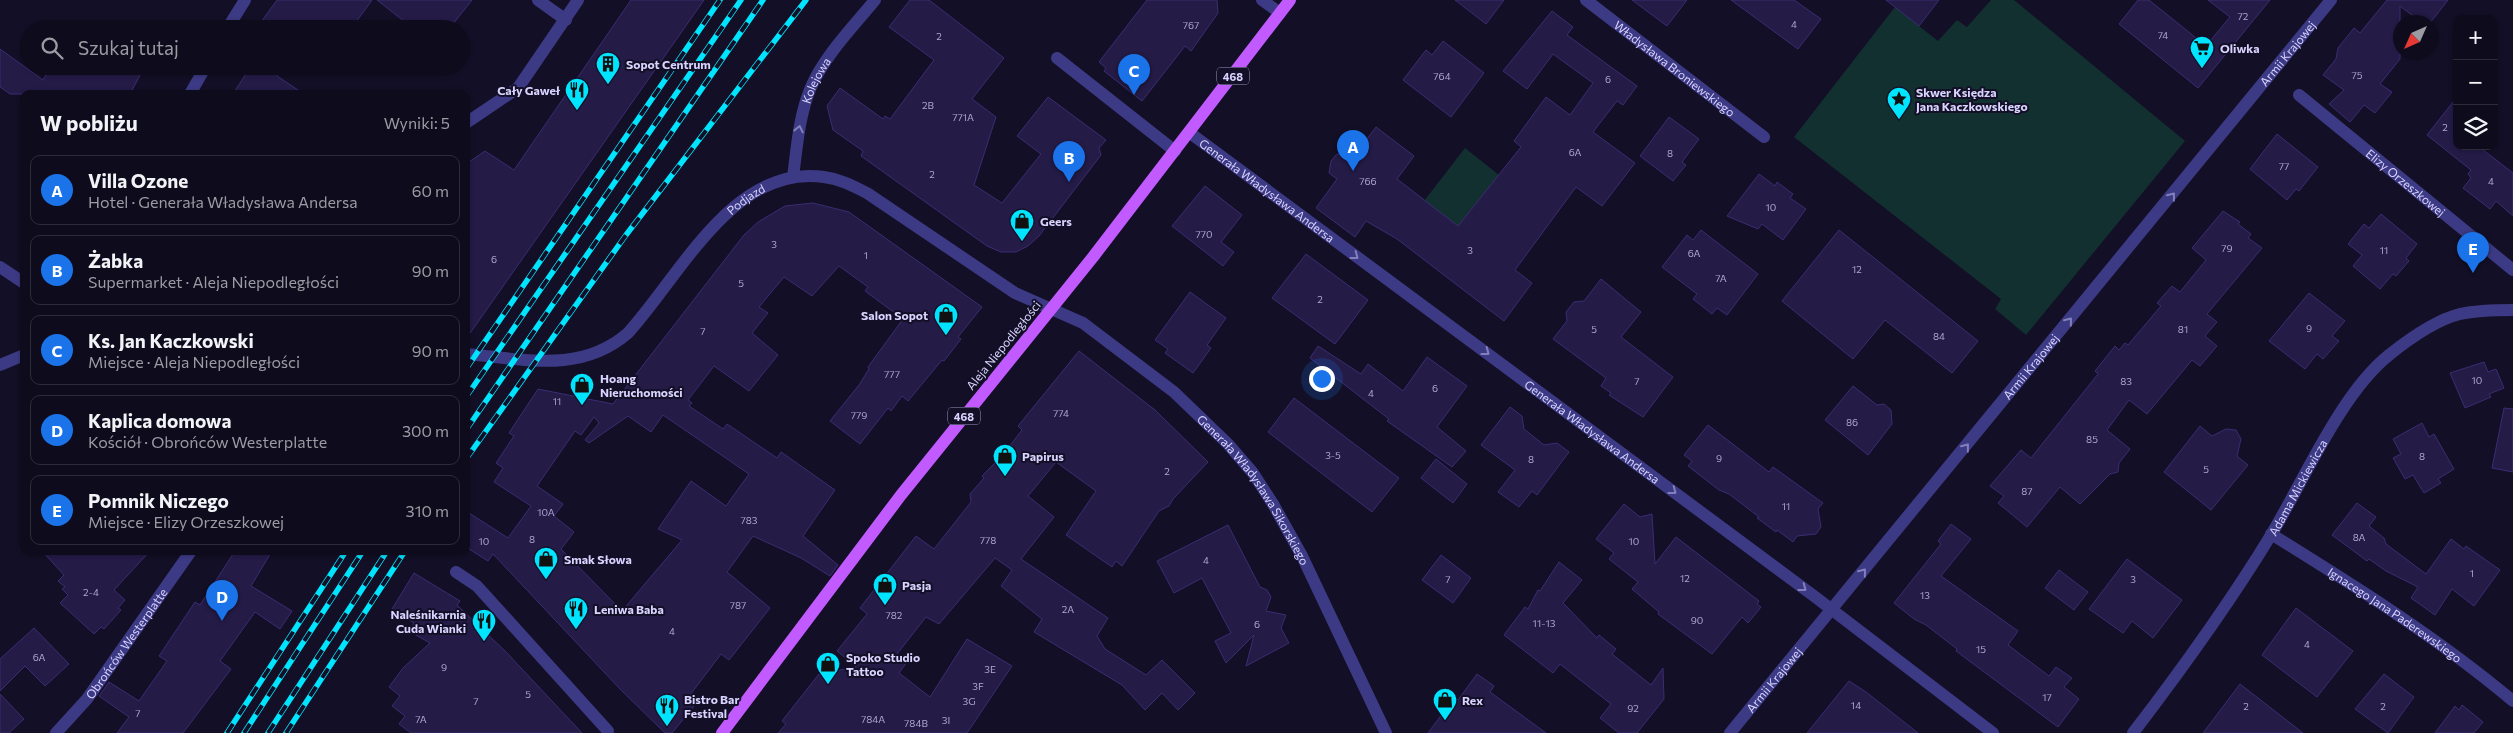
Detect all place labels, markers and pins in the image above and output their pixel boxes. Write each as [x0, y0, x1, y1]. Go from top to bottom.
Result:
supermarket icon: Oliwka [2189, 35, 2215, 69]
place label: Oliwka [2220, 41, 2260, 55]
building icon: Sopot Centrum [595, 51, 621, 85]
pin: C [1118, 54, 1150, 95]
place label: Sopot Centrum [626, 57, 711, 71]
restaurant icon: Cały Gaweł [564, 77, 590, 111]
place label: Cały Gaweł [497, 83, 561, 97]
place label: Skwer Księdza Jana Kaczkowskiego [1916, 85, 2028, 114]
place icon: Skwer Księdza Jana Kaczkowskiego [1886, 86, 1912, 120]
pin: A [1337, 130, 1369, 171]
pin: B [1053, 141, 1085, 182]
shop icon: Geers [1009, 208, 1035, 242]
place label: Geers [1040, 214, 1072, 228]
pin: E [2457, 232, 2489, 273]
shop icon: Salon Sopot [933, 302, 959, 336]
place label: Salon Sopot [861, 308, 928, 322]
place label: Hoang Nieruchomości [600, 371, 683, 399]
shop icon: Hoang Nieruchomości [569, 372, 595, 406]
shop icon: Papirus [992, 443, 1018, 477]
place label: Papirus [1022, 449, 1064, 463]
shop icon: Smak Słowa [533, 546, 559, 580]
place label: Smak Słowa [564, 552, 632, 566]
shop icon: Pasja [872, 572, 898, 606]
place label: Pasja [902, 578, 931, 592]
pin: D [206, 580, 238, 621]
restaurant icon: Leniwa Baba [563, 596, 589, 630]
place label: Leniwa Baba [594, 602, 664, 616]
place label: Naleśnikarnia Cuda Wianki [390, 607, 466, 635]
restaurant icon: Naleśnikarnia Cuda Wianki [471, 608, 497, 642]
place label: Spoko Studio Tattoo [846, 650, 920, 678]
shop icon: Spoko Studio Tattoo [815, 651, 841, 685]
shop icon: Rex [1432, 687, 1458, 721]
place label: Bistro Bar Festival [684, 692, 739, 720]
restaurant icon: Bistro Bar Festival [654, 693, 680, 727]
place label: Rex [1462, 693, 1483, 707]

